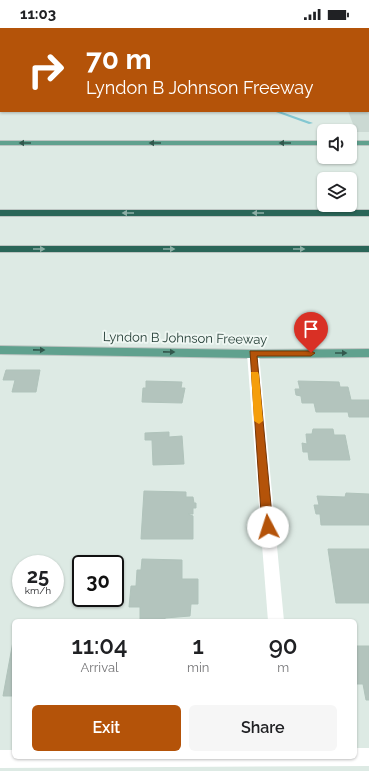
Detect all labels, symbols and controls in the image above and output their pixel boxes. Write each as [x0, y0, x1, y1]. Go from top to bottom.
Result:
text: 11:03 [20, 5, 56, 23]
text: 70 m [86, 43, 152, 76]
icon: right [20, 44, 72, 96]
text: Lyndon B Johnson Freeway [86, 77, 314, 98]
map controls [317, 124, 357, 212]
button: sound [317, 124, 357, 164]
one-way arrow [18, 140, 31, 146]
one-way arrow [148, 140, 161, 146]
one-way arrow [278, 140, 291, 146]
button: layers [317, 172, 357, 212]
one-way arrow [121, 210, 134, 216]
one-way arrow [251, 210, 264, 216]
one-way arrow [33, 246, 46, 252]
one-way arrow [163, 246, 176, 252]
one-way arrow [293, 246, 306, 252]
pin [294, 312, 328, 353]
icon: arrive [300, 318, 322, 340]
street label: Lyndon B Johnson Freeway [103, 329, 267, 347]
one-way arrow [33, 347, 46, 353]
one-way arrow [163, 349, 176, 355]
one-way arrow [335, 350, 348, 356]
position arrow [247, 506, 289, 548]
speed limit sign: 30 [72, 555, 124, 607]
text: 25 [27, 564, 49, 588]
text: km/h [25, 585, 51, 596]
text: 11:04 [71, 631, 128, 660]
text: 1 [193, 631, 204, 660]
text: 90 [269, 631, 298, 660]
text: Arrival [80, 660, 119, 675]
text: min [187, 660, 209, 675]
text: m [277, 660, 289, 675]
button: Exit [32, 705, 181, 751]
button: Share [189, 705, 337, 751]

